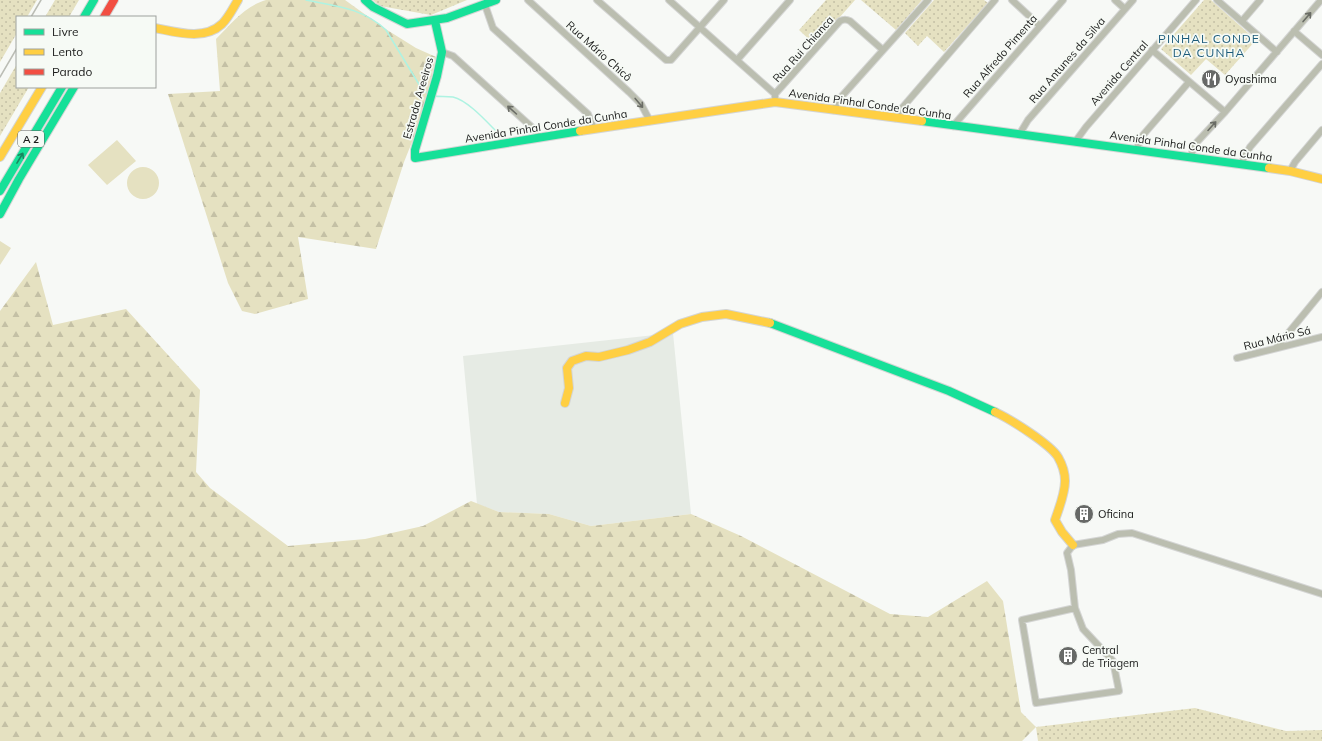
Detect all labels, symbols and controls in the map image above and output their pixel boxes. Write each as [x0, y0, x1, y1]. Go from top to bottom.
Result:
street label: Rua Alfredo Pimenta [960, 11, 1040, 101]
one-way arrow [1302, 12, 1311, 22]
street label: Rua Rui Chianca [770, 13, 836, 85]
street label: Rua Antunes da Silva [1026, 14, 1108, 106]
legend [16, 16, 156, 88]
street label: Rua Mário Chicô [563, 18, 635, 84]
text: Livre [52, 24, 79, 39]
district label: PINHAL CONDE DA CUNHA [1158, 31, 1260, 60]
street label: Avenida Central [1087, 38, 1151, 108]
text: Lento [52, 44, 83, 59]
street label: Estrada Areeiros [400, 55, 436, 141]
text: Parado [52, 64, 92, 79]
restaurant icon: Oyashima [1200, 68, 1222, 90]
place label: Oyashima [1225, 72, 1277, 86]
street label: Avenida Pinhal Conde da Cunha [788, 86, 952, 122]
one-way arrow [634, 97, 643, 108]
one-way arrow [507, 105, 518, 114]
street label: Avenida Pinhal Conde da Cunha [464, 106, 628, 146]
one-way arrow [1208, 121, 1217, 131]
street label: Avenida Pinhal Conde da Cunha [1109, 128, 1273, 164]
road number: A 2 [18, 131, 44, 147]
one-way arrow [16, 153, 24, 164]
street label: Rua Mário Sá [1242, 323, 1312, 353]
building icon: Oficina [1073, 503, 1095, 525]
place label: Oficina [1098, 507, 1134, 521]
place label: Central de Triagem [1082, 643, 1139, 670]
building icon: Central de Triagem [1057, 645, 1079, 667]

